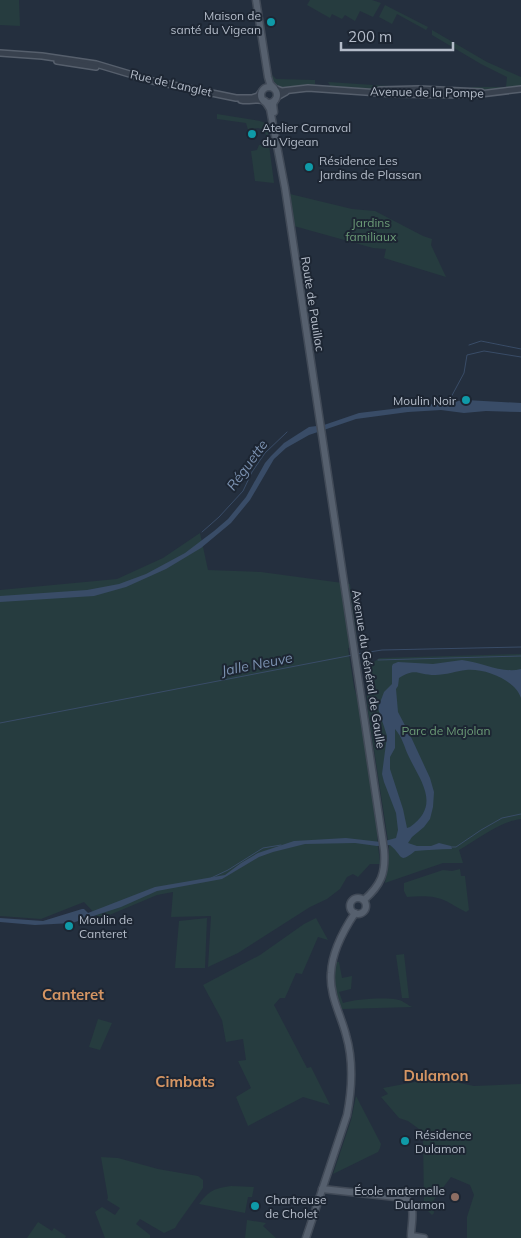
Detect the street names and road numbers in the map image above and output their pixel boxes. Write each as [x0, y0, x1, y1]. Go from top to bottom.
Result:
street label: Rue de Langlet [129, 66, 213, 100]
street label: Avenue de la Pompe [370, 84, 484, 100]
street label: Route de Pauillac [298, 255, 328, 353]
street label: Avenue du Général de Gaulle [349, 589, 389, 749]

